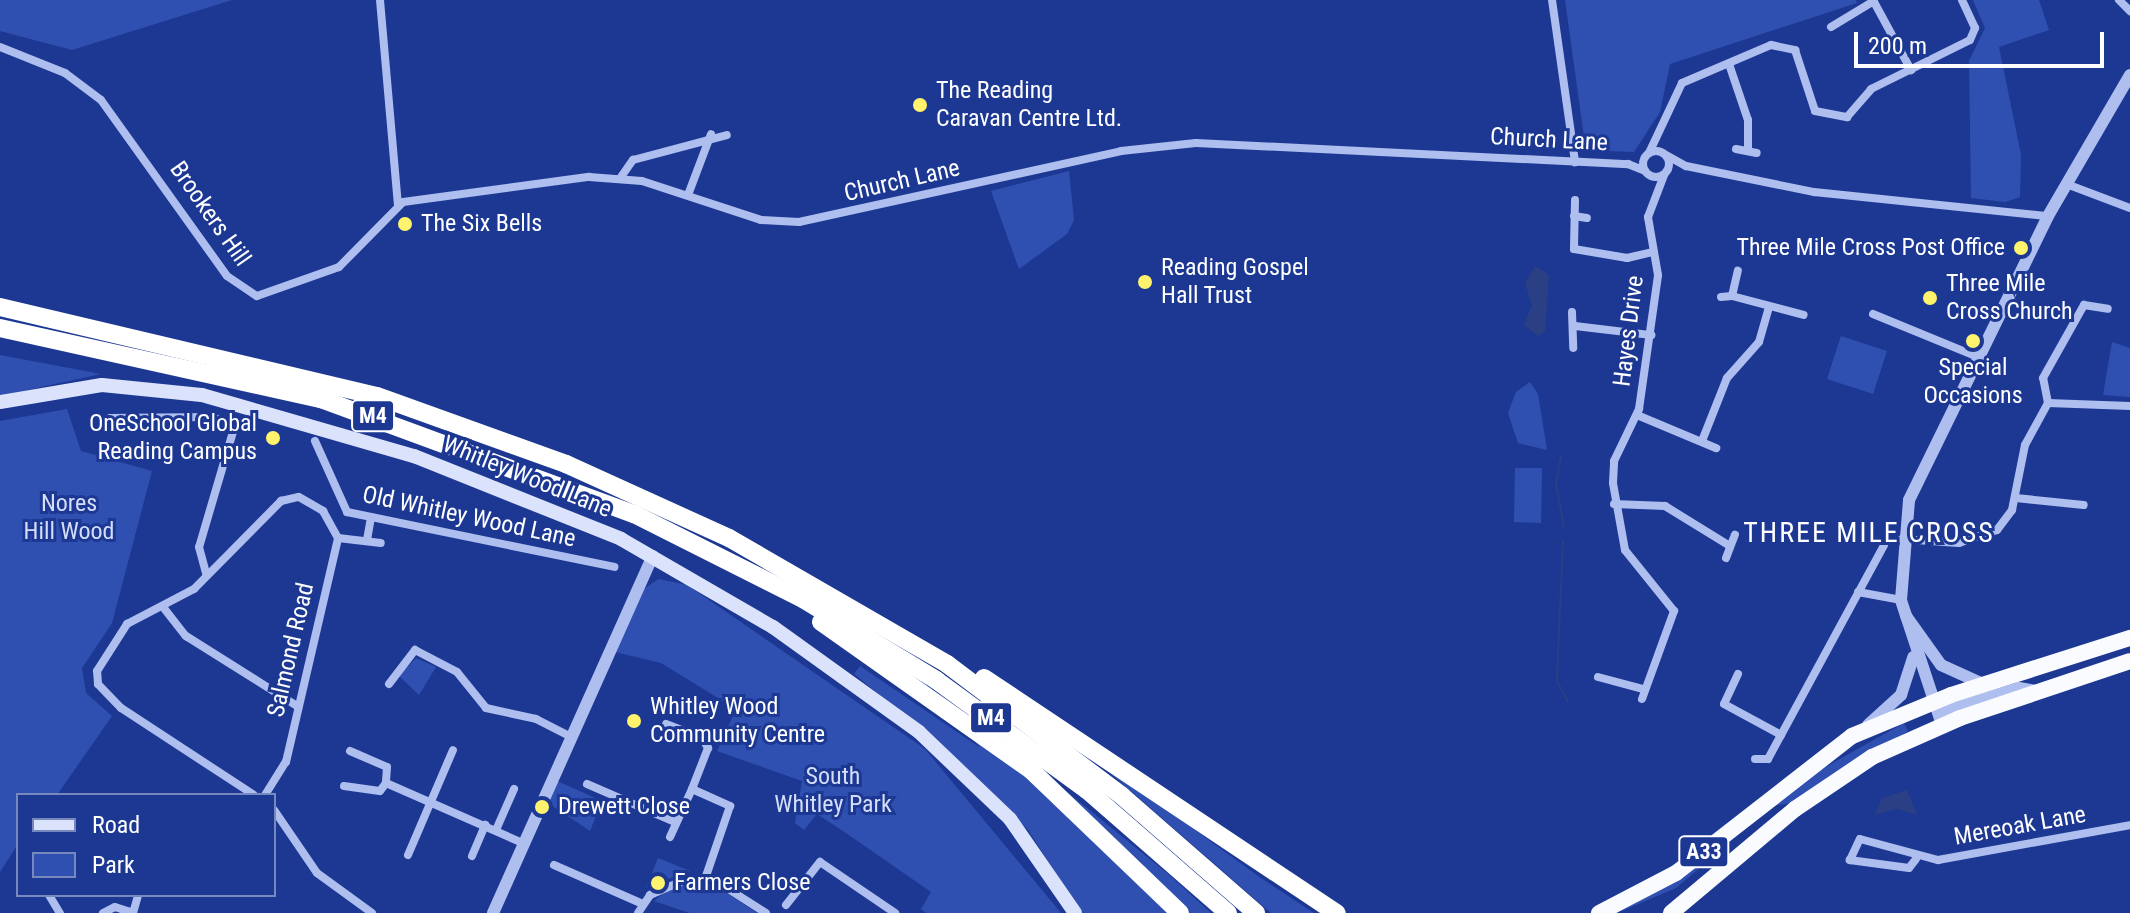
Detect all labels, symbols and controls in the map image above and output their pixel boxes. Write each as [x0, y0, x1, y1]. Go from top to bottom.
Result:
scale bar [1858, 16, 2108, 66]
text: 200 m [1868, 32, 1927, 60]
place label: The Reading Caravan Centre Ltd. [936, 77, 1122, 133]
marker: The Reading Caravan Centre Ltd. [911, 96, 929, 114]
street label: Church Lane [1489, 123, 1609, 157]
street label: Church Lane [841, 154, 963, 208]
street label: Brookers Hill [163, 156, 257, 272]
place label: The Six Bells [421, 210, 542, 238]
marker: The Six Bells [396, 215, 414, 233]
place label: Three Mile Cross Post Office [1736, 234, 2005, 262]
marker: Three Mile Cross Post Office [2012, 239, 2030, 257]
place label: Reading Gospel Hall Trust [1161, 254, 1309, 310]
place label: Three Mile Cross Church [1946, 270, 2073, 326]
marker: Reading Gospel Hall Trust [1136, 273, 1154, 291]
street label: Hayes Drive [1608, 274, 1650, 388]
marker: Three Mile Cross Church [1921, 289, 1939, 307]
marker: Special Occasions [1964, 332, 1982, 350]
place label: Special Occasions [1923, 354, 2023, 410]
road number: M4 [351, 398, 395, 434]
place label: OneSchool Global Reading Campus [89, 410, 257, 466]
marker: OneSchool Global Reading Campus [264, 429, 282, 447]
street label: Whitley Wood Lane [438, 430, 616, 524]
street label: Old Whitley Wood Lane [360, 480, 578, 554]
park label: Nores Hill Wood [24, 490, 114, 546]
district label: THREE MILE CROSS [1743, 516, 1995, 550]
street label: Salmond Road [262, 580, 320, 720]
place label: Whitley Wood Community Centre [650, 693, 825, 749]
road number: M4 [969, 700, 1013, 736]
marker: Whitley Wood Community Centre [625, 712, 643, 730]
park label: South Whitley Park [774, 763, 892, 819]
legend [16, 793, 276, 897]
place label: Drewett Close [558, 793, 690, 821]
marker: Drewett Close [533, 798, 551, 816]
street label: Mereoak Lane [1952, 800, 2088, 852]
text: Road [92, 811, 140, 839]
road number: A33 [1678, 834, 1730, 870]
text: Park [92, 851, 135, 879]
place label: Farmers Close [674, 869, 810, 897]
marker: Farmers Close [649, 874, 667, 892]

